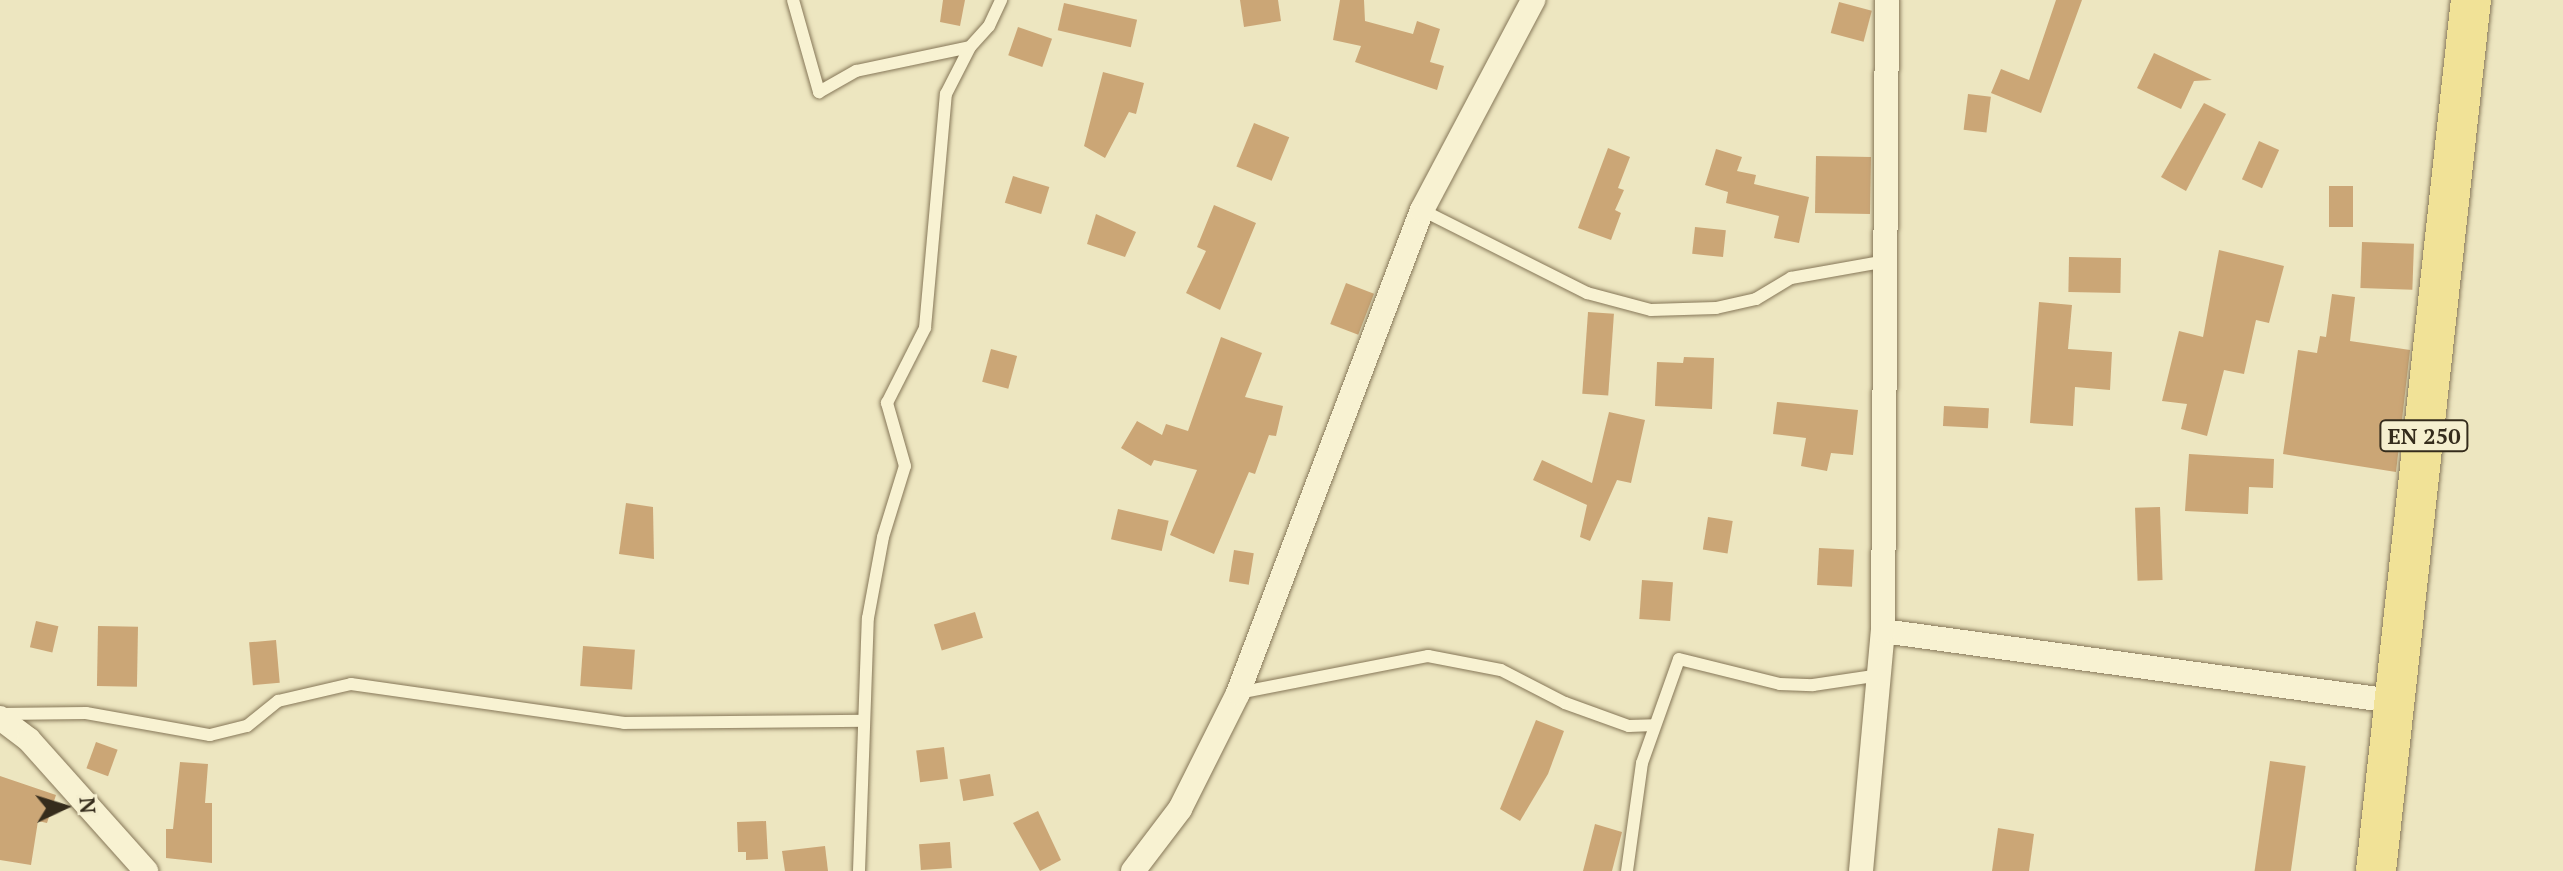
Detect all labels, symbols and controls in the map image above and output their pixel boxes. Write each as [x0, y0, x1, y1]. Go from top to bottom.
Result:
road number: EN 250 [2378, 418, 2470, 454]
north arrow [24, 767, 104, 847]
text: N [73, 796, 103, 815]

